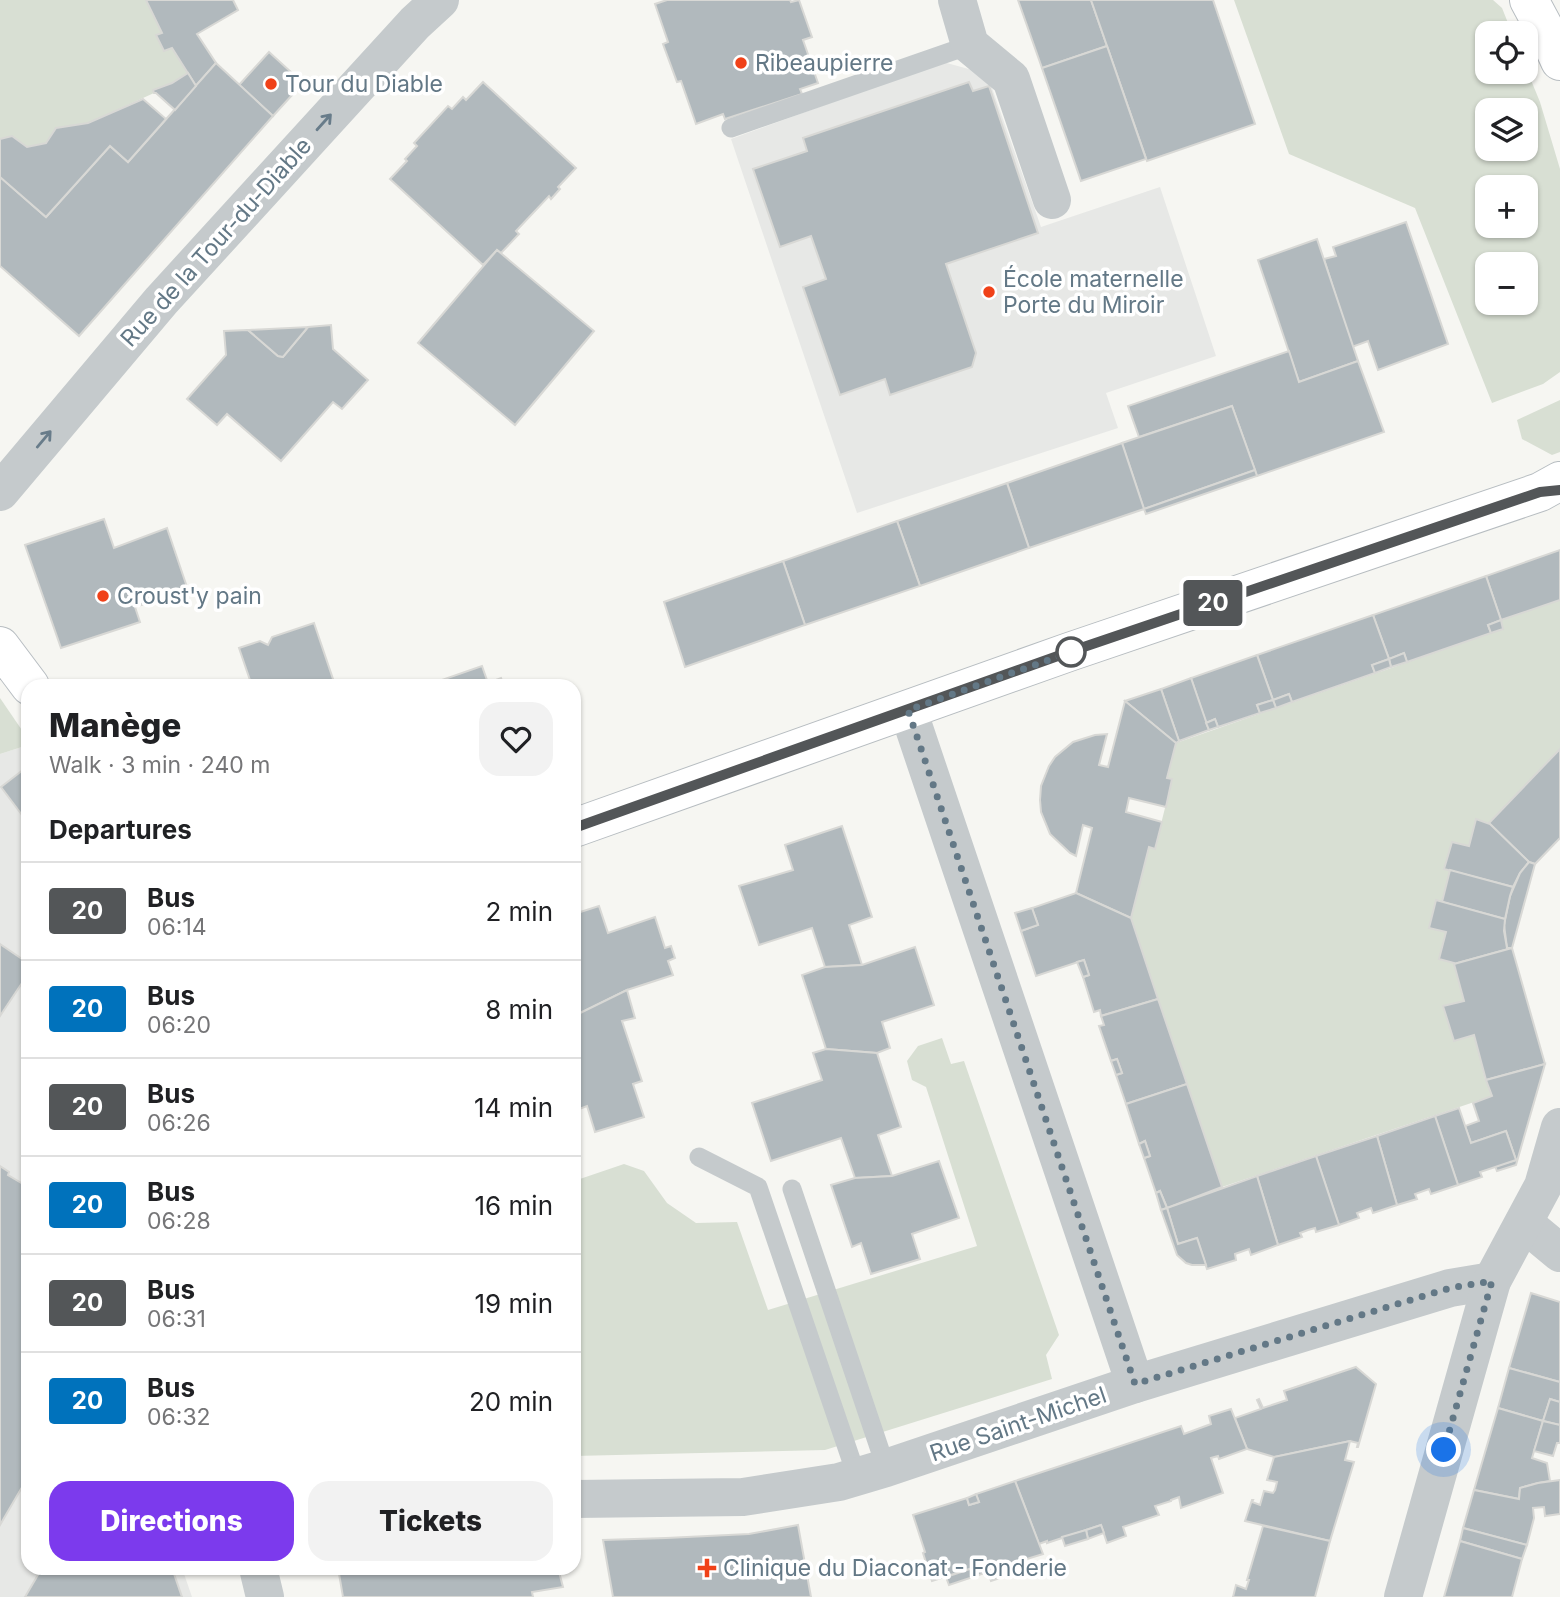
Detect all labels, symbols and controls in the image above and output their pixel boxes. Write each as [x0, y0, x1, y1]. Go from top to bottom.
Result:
map controls [1475, 21, 1538, 315]
button: locate [1475, 21, 1538, 84]
place label: Ribeaupierre [755, 49, 893, 77]
marker: Ribeaupierre [733, 55, 749, 71]
place label: Tour du Diable [285, 70, 443, 98]
marker: Tour du Diable [263, 76, 279, 92]
button: layers [1475, 98, 1538, 161]
one-way arrow [316, 114, 333, 131]
street label: Rue de la Tour-du-Diable [115, 132, 317, 352]
button: + [1475, 175, 1538, 238]
button: − [1475, 252, 1538, 315]
place label: École maternelle Porte du Miroir [1003, 265, 1184, 319]
marker: École maternelle Porte du Miroir [981, 284, 997, 300]
one-way arrow [36, 431, 52, 449]
line badge: 20 [1182, 580, 1244, 626]
place label: Croust'y pain [117, 582, 262, 610]
marker: Croust'y pain [95, 588, 111, 604]
text: 20 [1197, 588, 1229, 617]
unlabelled marker [1056, 637, 1086, 667]
button: heart [479, 702, 553, 776]
text: Manège [49, 705, 181, 745]
text: Walk · 3 min · 240 m [49, 751, 270, 779]
text: Departures [49, 814, 192, 845]
text: Bus [147, 882, 195, 913]
text: 20 [72, 896, 103, 925]
text: 2 min [485, 896, 553, 927]
text: 06:14 [147, 913, 207, 941]
text: Bus [147, 980, 195, 1011]
text: 20 [72, 994, 103, 1023]
text: 8 min [485, 994, 553, 1025]
text: 06:20 [147, 1011, 211, 1039]
text: Bus [147, 1078, 195, 1109]
text: 20 [72, 1092, 103, 1121]
text: 14 min [474, 1092, 553, 1123]
text: 06:26 [147, 1109, 211, 1137]
text: Bus [147, 1176, 195, 1207]
text: 20 [72, 1190, 103, 1219]
text: 16 min [475, 1190, 553, 1221]
text: 06:28 [147, 1207, 211, 1235]
text: Bus [147, 1274, 195, 1305]
text: 20 [72, 1288, 103, 1317]
text: 19 min [475, 1288, 553, 1319]
text: 06:31 [147, 1305, 206, 1333]
text: Bus [147, 1372, 195, 1403]
street label: Rue Saint-Michel [926, 1381, 1110, 1467]
text: 20 [72, 1386, 103, 1415]
text: 20 min [469, 1386, 553, 1417]
text: 06:32 [147, 1403, 211, 1431]
your location [1426, 1432, 1461, 1467]
button: Directions [49, 1481, 294, 1561]
button: Tickets [308, 1481, 553, 1561]
place label: Clinique du Diaconat - Fonderie [723, 1554, 1067, 1582]
marker: Clinique du Diaconat - Fonderie [697, 1558, 717, 1578]

